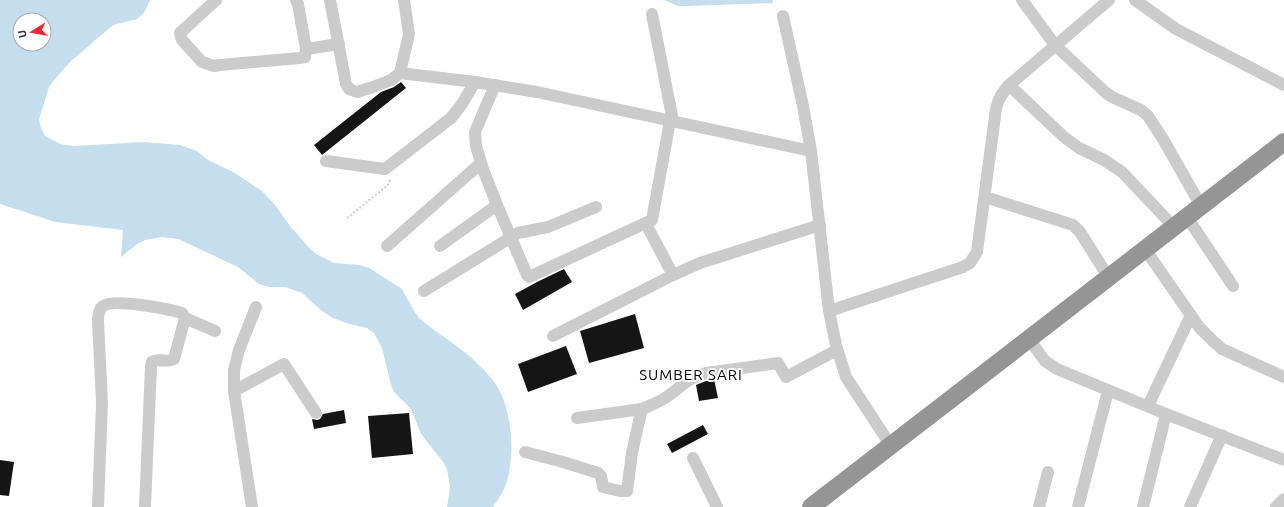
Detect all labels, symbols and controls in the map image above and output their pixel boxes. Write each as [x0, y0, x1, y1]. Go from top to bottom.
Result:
north arrow [12, 12, 52, 52]
text: U [16, 29, 29, 39]
district label: SUMBER SARI [639, 366, 743, 383]

